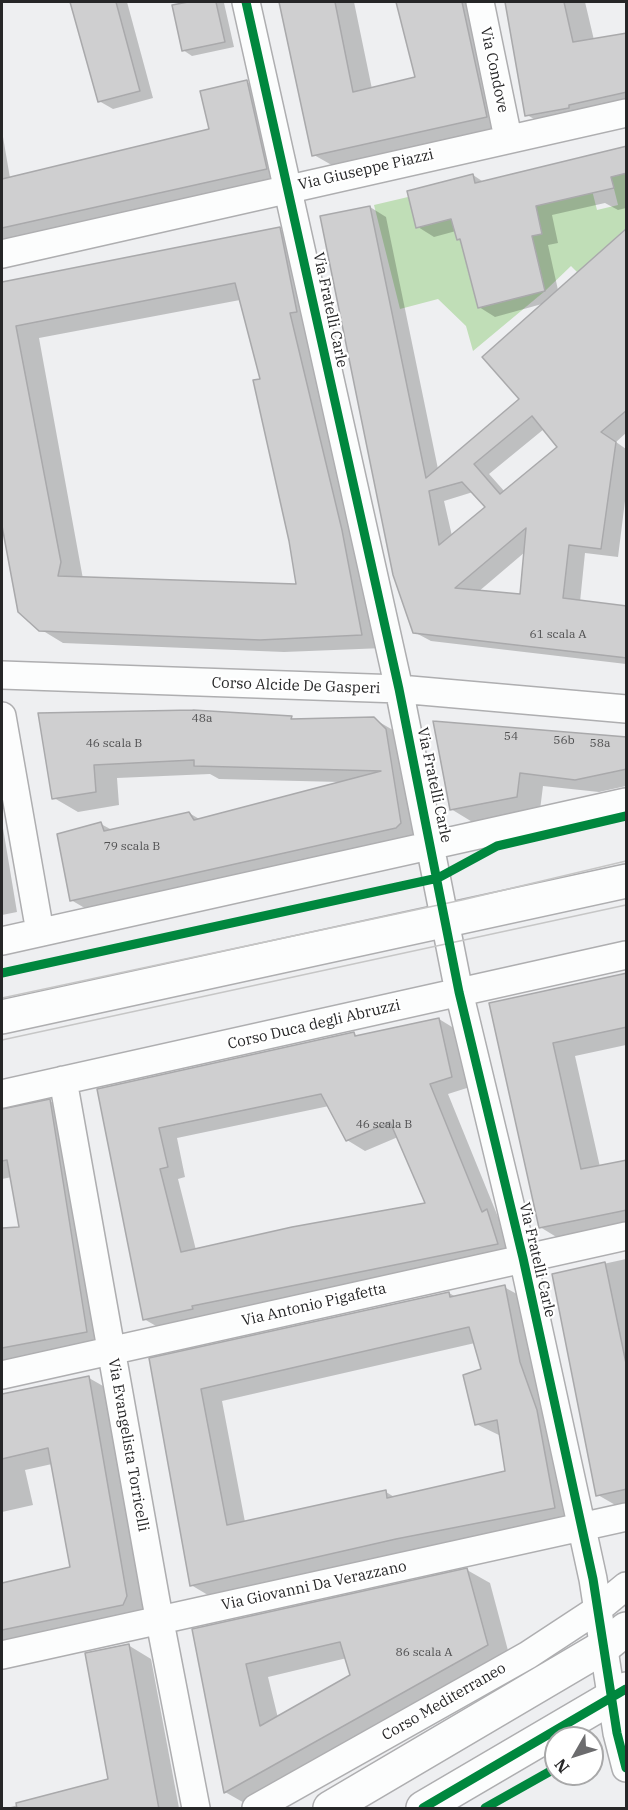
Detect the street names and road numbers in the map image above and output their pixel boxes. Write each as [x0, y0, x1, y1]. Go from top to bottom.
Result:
street label: Via Condove [476, 26, 512, 114]
street label: Via Giuseppe Piazzi [296, 146, 436, 194]
street label: Via Fratelli Carle [309, 251, 351, 369]
street label: Corso Alcide De Gasperi [211, 674, 381, 698]
street label: Via Fratelli Carle [413, 726, 455, 844]
street label: Corso Duca degli Abruzzi [226, 996, 402, 1054]
street label: Via Fratelli Carle [515, 1201, 559, 1319]
street label: Via Antonio Pigafetta [240, 1280, 388, 1330]
street label: Via Evangelista Torricelli [104, 1357, 152, 1533]
street label: Via Giovanni Da Verazzano [220, 1558, 408, 1614]
street label: Corso Mediterraneo [379, 1659, 509, 1745]

